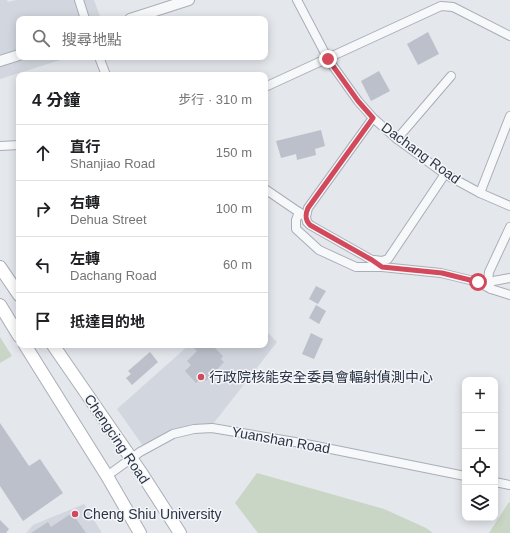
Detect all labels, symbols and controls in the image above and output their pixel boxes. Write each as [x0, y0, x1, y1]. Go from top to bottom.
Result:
search box [16, 16, 268, 60]
icon: search [30, 27, 52, 49]
text: 搜尋地點 [62, 31, 122, 48]
route end [319, 50, 337, 68]
text: 4 分鐘 [32, 91, 80, 110]
text: 步行 · 310 m [178, 92, 252, 107]
street label: Dachang Road [379, 119, 463, 187]
text: 直行 [70, 138, 100, 155]
icon: ahead [32, 142, 54, 164]
text: 150 m [216, 145, 252, 160]
text: Shanjiao Road [70, 156, 155, 171]
text: 右轉 [70, 194, 100, 211]
icon: right [32, 198, 54, 220]
text: 100 m [216, 201, 252, 216]
text: Dehua Street [70, 212, 147, 227]
text: 左轉 [70, 250, 100, 267]
icon: left [32, 254, 54, 276]
text: 60 m [223, 257, 252, 272]
text: Dachang Road [70, 268, 157, 283]
route start [469, 273, 487, 291]
icon: arrive [32, 310, 54, 332]
text: 抵達目的地 [70, 313, 145, 330]
place label: 行政院核能安全委員會輻射偵測中心 [209, 369, 433, 385]
marker: 行政院核能安全委員會輻射偵測中心 [196, 372, 206, 382]
map controls [462, 377, 498, 521]
button: + [462, 377, 498, 413]
street label: Chengcing Road [81, 391, 153, 487]
button: − [462, 413, 498, 449]
street label: Yuanshan Road [231, 423, 331, 457]
button: locate [462, 449, 498, 485]
button: layers [462, 485, 498, 521]
place label: Cheng Shiu University [83, 506, 222, 522]
marker: Cheng Shiu University [70, 509, 80, 519]

